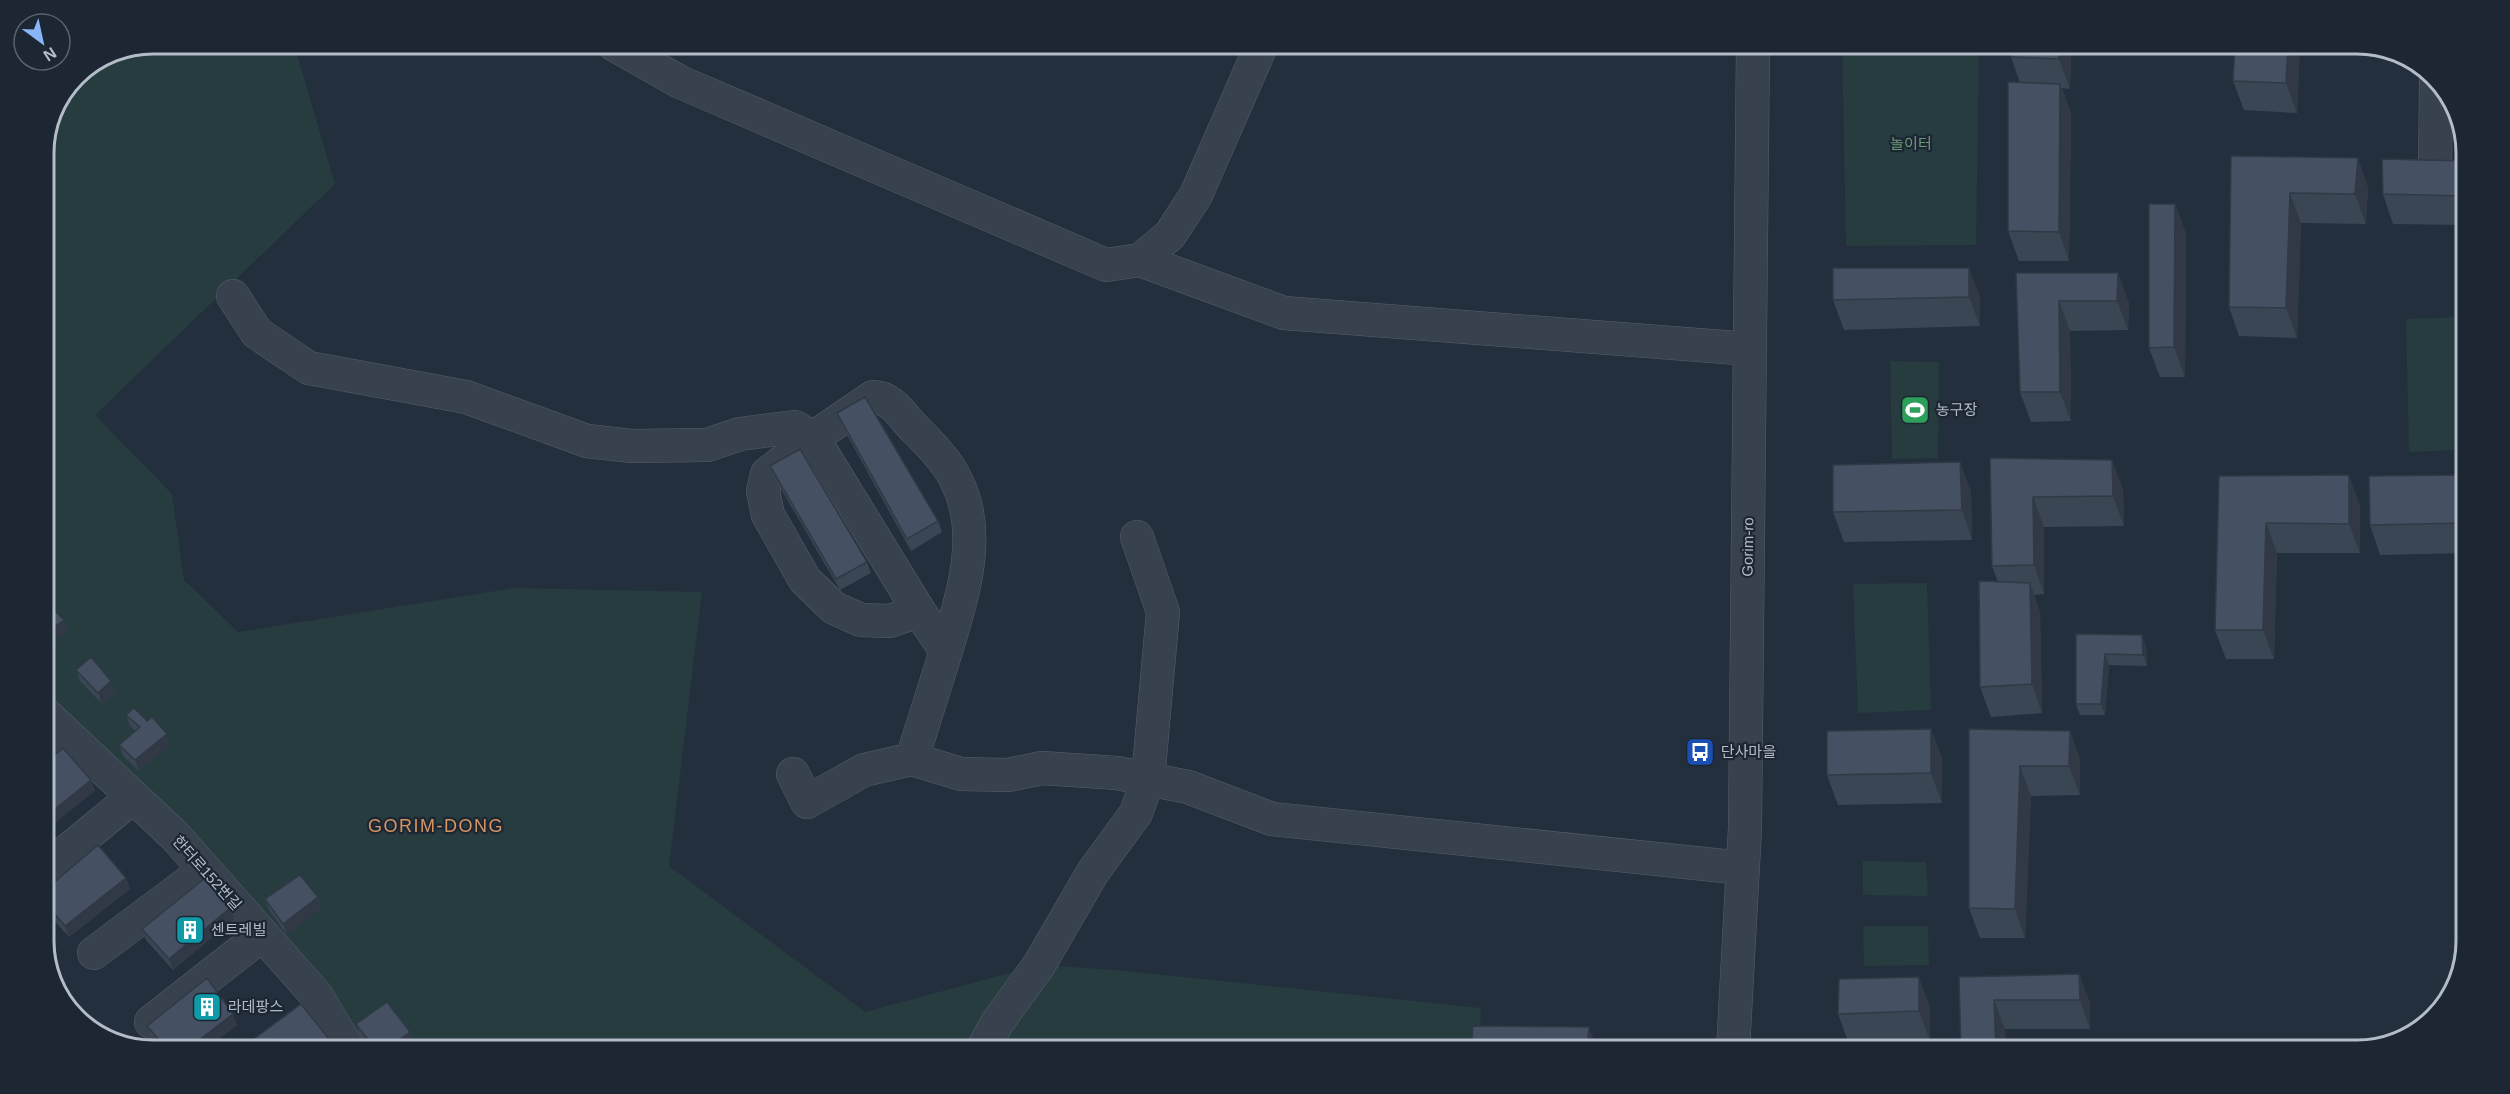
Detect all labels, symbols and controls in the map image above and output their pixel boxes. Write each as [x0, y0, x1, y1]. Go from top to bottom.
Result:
north arrow [12, 12, 72, 72]
text: N [40, 44, 59, 64]
park label: 놀이터 [1890, 135, 1932, 152]
sports icon: 농구장 [1899, 394, 1931, 426]
place label: 농구장 [1936, 401, 1978, 418]
street label: Gorim-ro [1738, 517, 1757, 577]
bus stop icon: 단사마을 [1684, 736, 1716, 768]
place label: 단사마을 [1721, 743, 1776, 760]
district label: GORIM-DONG [368, 816, 504, 836]
street label: 한터로152번길 [170, 832, 245, 913]
building icon: 센트레빌 [174, 914, 206, 946]
place label: 센트레빌 [211, 921, 266, 938]
building icon: 라데팡스 [191, 991, 223, 1023]
place label: 라데팡스 [228, 998, 283, 1015]

